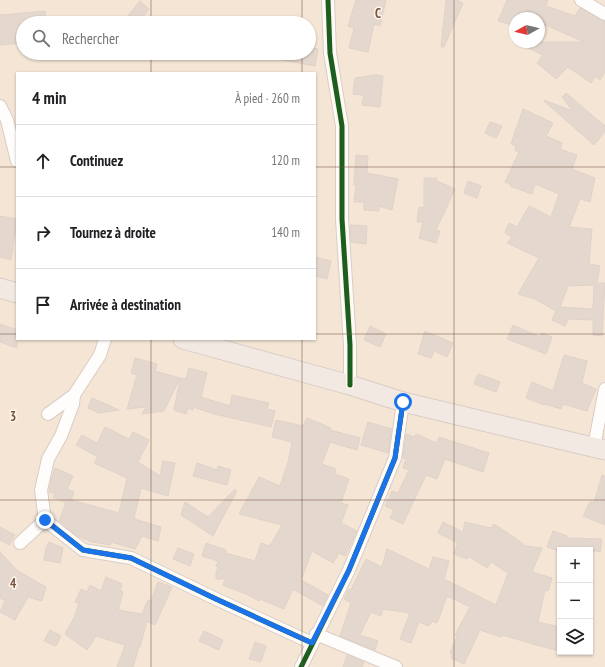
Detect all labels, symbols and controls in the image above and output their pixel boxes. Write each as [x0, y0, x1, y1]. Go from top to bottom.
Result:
text: C [375, 5, 381, 22]
north arrow [509, 12, 545, 48]
search box [16, 16, 316, 60]
icon: search [30, 27, 52, 49]
text: Rechercher [62, 29, 119, 48]
text: 4 min [32, 87, 66, 109]
text: À pied · 260 m [235, 90, 300, 107]
icon: ahead [32, 150, 54, 172]
text: Continuez [70, 151, 123, 170]
text: 120 m [271, 152, 300, 169]
icon: right [32, 222, 54, 244]
text: Tournez à droite [70, 223, 156, 242]
text: 140 m [271, 224, 300, 241]
icon: arrive [32, 294, 54, 316]
text: Arrivée à destination [70, 295, 181, 314]
route start [394, 393, 412, 411]
text: 3 [10, 408, 16, 425]
route end [36, 511, 54, 529]
map controls [557, 547, 593, 655]
button: + [557, 547, 593, 583]
text: 4 [10, 575, 17, 592]
button: − [557, 583, 593, 619]
button: layers [557, 619, 593, 655]

